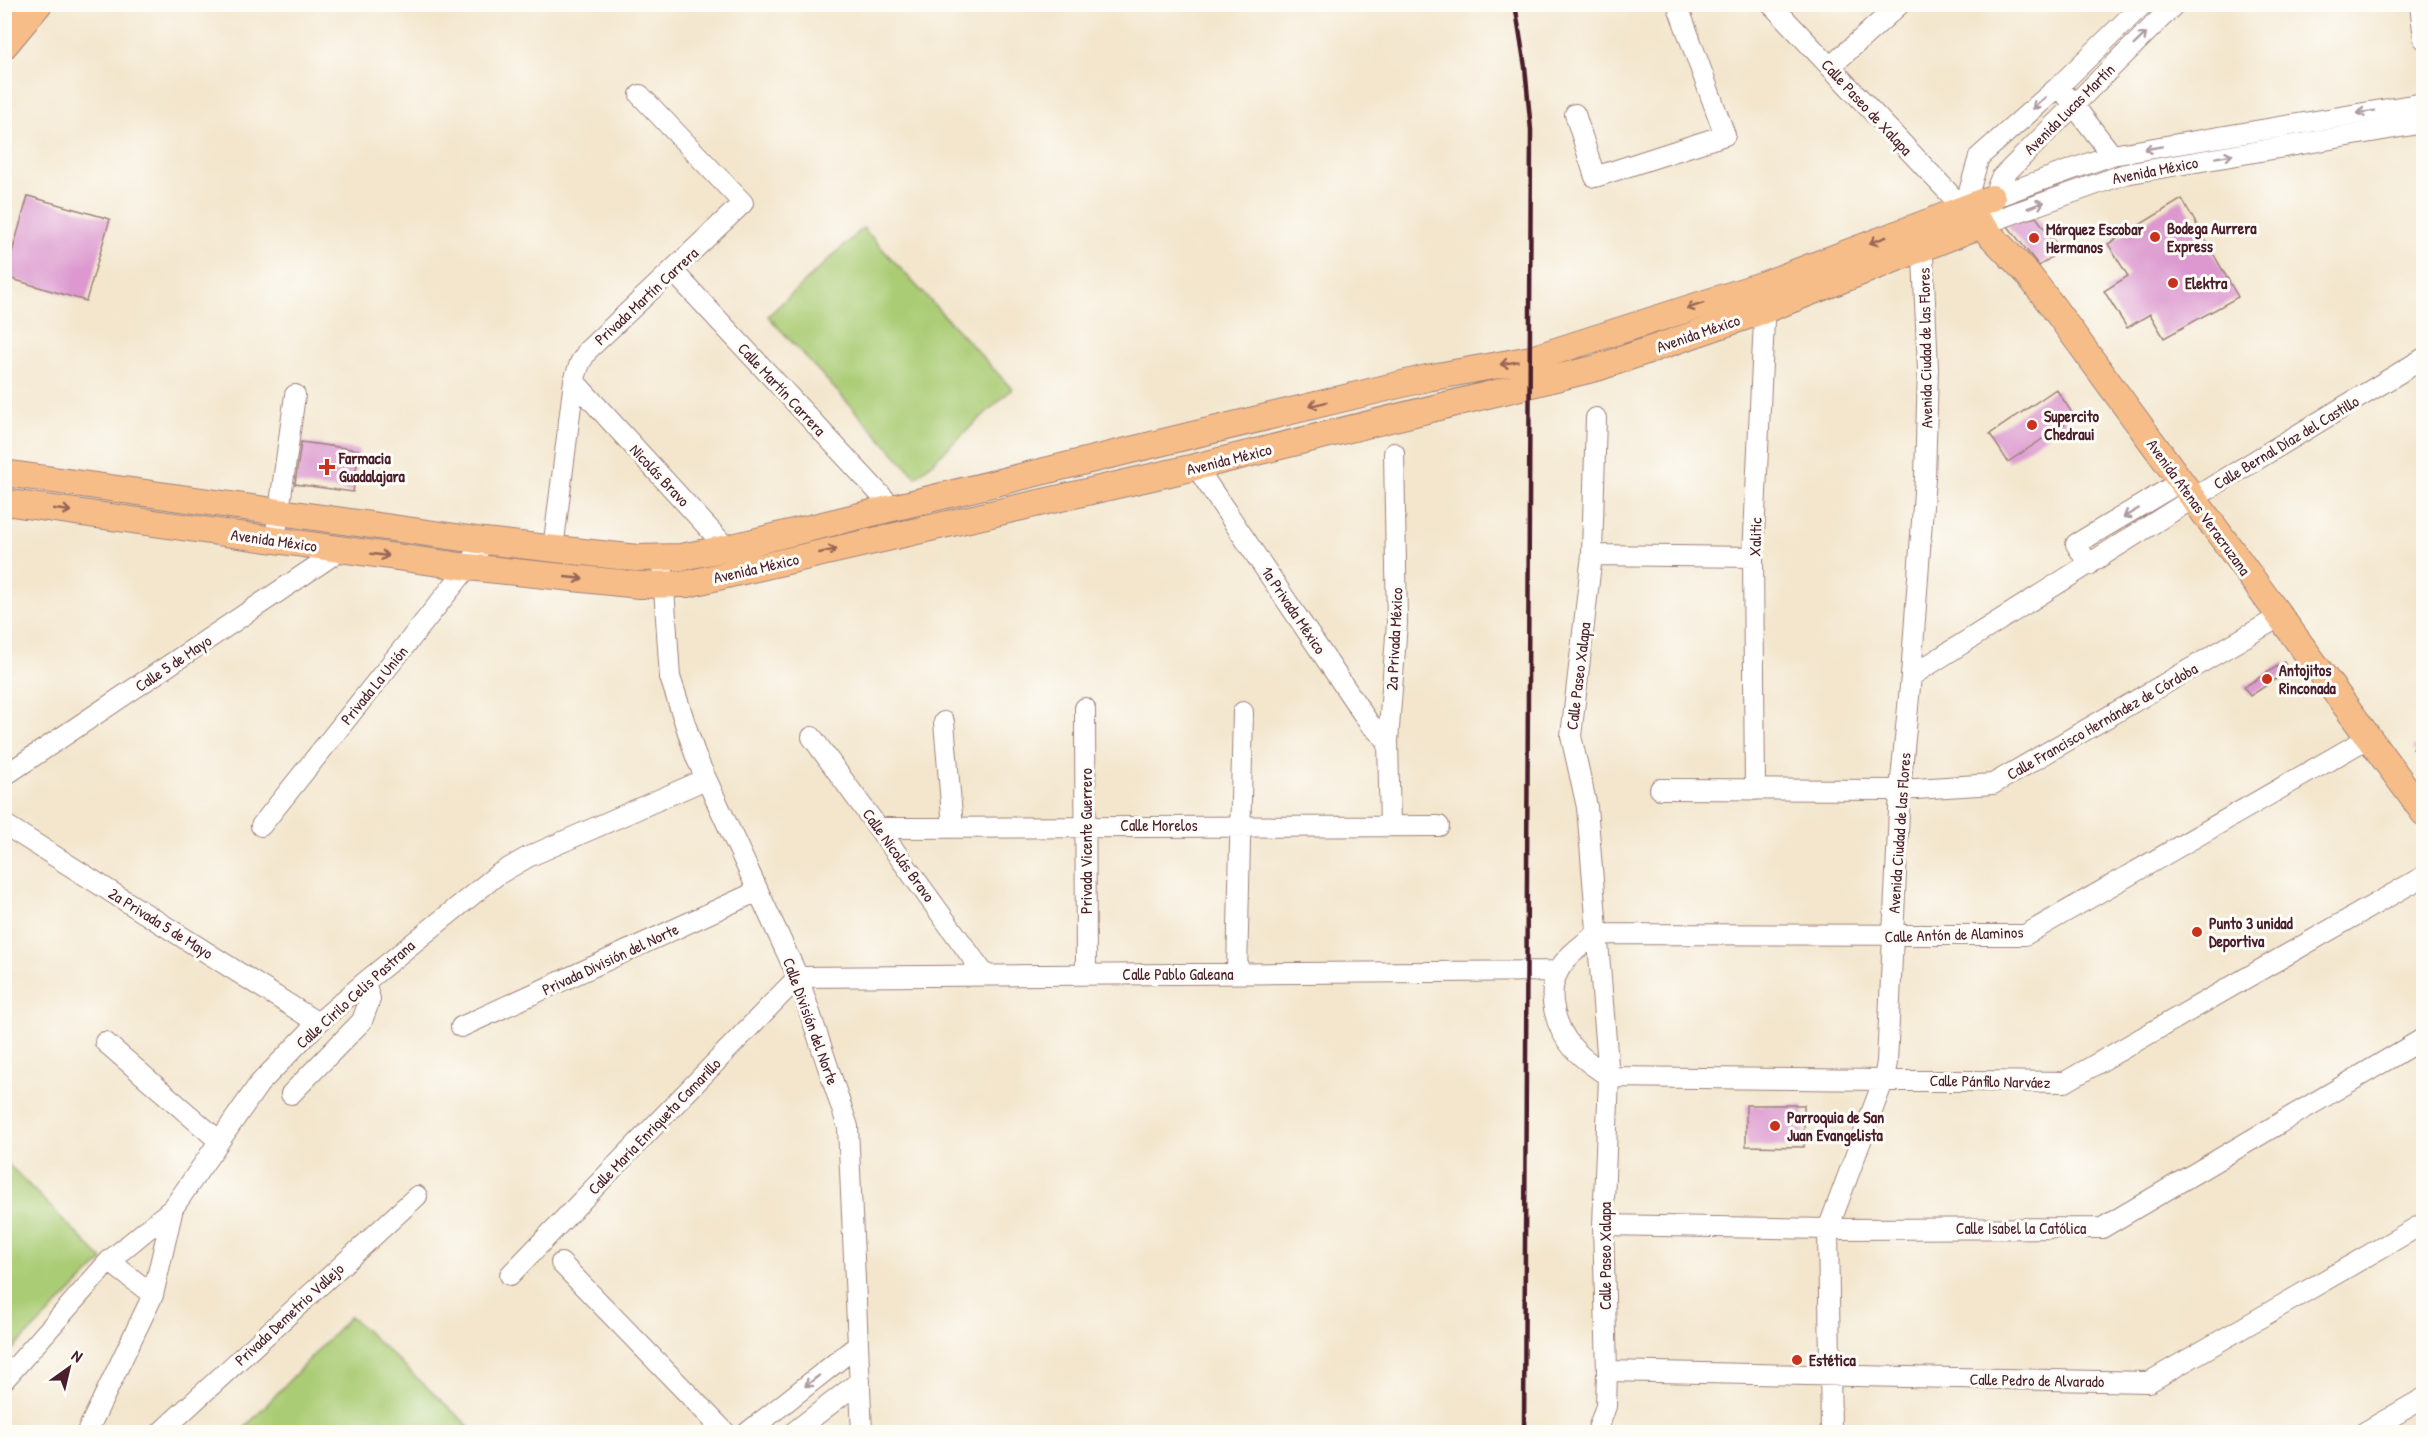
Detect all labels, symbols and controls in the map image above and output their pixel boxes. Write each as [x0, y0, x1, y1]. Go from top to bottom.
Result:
one-way arrow [2132, 32, 2147, 47]
street label: Calle Paseo de Xalapa [1817, 54, 1917, 160]
street label: Avenida Lucas Martín [2019, 59, 2119, 159]
one-way arrow [2032, 96, 2047, 110]
one-way arrow [2356, 107, 2376, 118]
one-way arrow [2143, 143, 2163, 154]
street label: Avenida México [2110, 151, 2200, 189]
one-way arrow [2214, 151, 2234, 162]
one-way arrow [2026, 198, 2045, 209]
place label: Bodega Aurrera Express [2167, 217, 2257, 258]
place label: Márquez Escobar Hermanos [2046, 218, 2144, 258]
marker: Bodega Aurrera Express [2148, 230, 2162, 244]
marker: Márquez Escobar Hermanos [2027, 231, 2041, 245]
one-way arrow [1870, 236, 1888, 247]
street label: Privada Martín Carrera [589, 242, 703, 350]
street label: Avenida Ciudad de las Flores [1913, 267, 1937, 429]
place label: Elektra [2185, 272, 2228, 294]
marker: Elektra [2166, 276, 2180, 290]
one-way arrow [1686, 302, 1705, 313]
street label: Avenida México [1653, 308, 1743, 358]
street label: Calle Martín Carrera [733, 338, 831, 440]
one-way arrow [1499, 358, 1519, 369]
street label: Calle Bernal Díaz del Castillo [2209, 389, 2363, 494]
one-way arrow [1309, 398, 1328, 410]
place label: Supercito Chedraui [2044, 405, 2099, 445]
marker: Supercito Chedraui [2025, 418, 2039, 432]
street label: Avenida Atenas Veracruzana [2142, 434, 2256, 580]
street label: Avenida México [1184, 438, 1274, 480]
street label: Nicolás Bravo [625, 439, 695, 512]
place label: Farmacia Guadalajara [338, 447, 406, 487]
marker: Farmacia Guadalajara [320, 460, 334, 474]
one-way arrow [52, 505, 72, 516]
one-way arrow [2122, 507, 2139, 519]
street label: Xalitic [1743, 516, 1767, 557]
street label: Avenida México [229, 523, 319, 557]
one-way arrow [818, 545, 837, 557]
street label: Avenida México [711, 547, 801, 588]
one-way arrow [370, 549, 390, 560]
street label: 1a Privada México [1257, 562, 1332, 659]
one-way arrow [563, 573, 583, 584]
street label: 2a Privada México [1380, 586, 1408, 691]
street label: Calle Paseo Xalapa [1560, 621, 1596, 731]
street label: Calle 5 de Mayo [130, 629, 216, 697]
street label: Privada La Unión [335, 641, 413, 729]
street label: Calle Francisco Hernández de Córdoba [2003, 657, 2201, 785]
place label: Antojitos Rinconada [2279, 659, 2336, 699]
marker: Antojitos Rinconada [2260, 672, 2274, 686]
street label: Avenida Ciudad de las Flores [1882, 752, 1916, 914]
street label: Privada Vicente Guerrero [1075, 767, 1097, 914]
street label: Calle Nicolás Bravo [858, 804, 941, 907]
street label: Calle Morelos [1120, 814, 1198, 836]
street label: 2a Privada 5 de Mayo [105, 882, 218, 964]
place label: Punto 3 unidad Deportiva [2209, 912, 2294, 953]
street label: Privada División del Norte [538, 917, 682, 1000]
street label: Calle Antón de Alaminos [1884, 921, 2024, 947]
marker: Punto 3 unidad Deportiva [2190, 925, 2204, 939]
street label: Calle Cirilo Celis Pastrana [291, 935, 419, 1053]
street label: Calle División del Norte [778, 954, 844, 1088]
street label: Calle Pablo Galeana [1122, 963, 1234, 985]
street label: Calle María Enriqueta Camarillo [583, 1052, 726, 1199]
street label: Calle Pánfilo Narváez [1929, 1069, 2051, 1093]
place label: Parroquia de San Juan Evangelista [1787, 1106, 1884, 1147]
marker: Parroquia de San Juan Evangelista [1768, 1119, 1782, 1133]
street label: Calle Paseo Xalapa [1594, 1202, 1616, 1310]
street label: Calle Isabel la Católica [1956, 1217, 2086, 1239]
street label: Privada Demetrio Vallejo [230, 1257, 349, 1370]
north arrow [39, 1338, 99, 1398]
text: N [68, 1344, 87, 1367]
place label: Estética [1809, 1349, 1856, 1371]
marker: Estética [1790, 1353, 1804, 1367]
street label: Calle Pedro de Alvarado [1969, 1368, 2105, 1392]
one-way arrow [804, 1375, 820, 1388]

